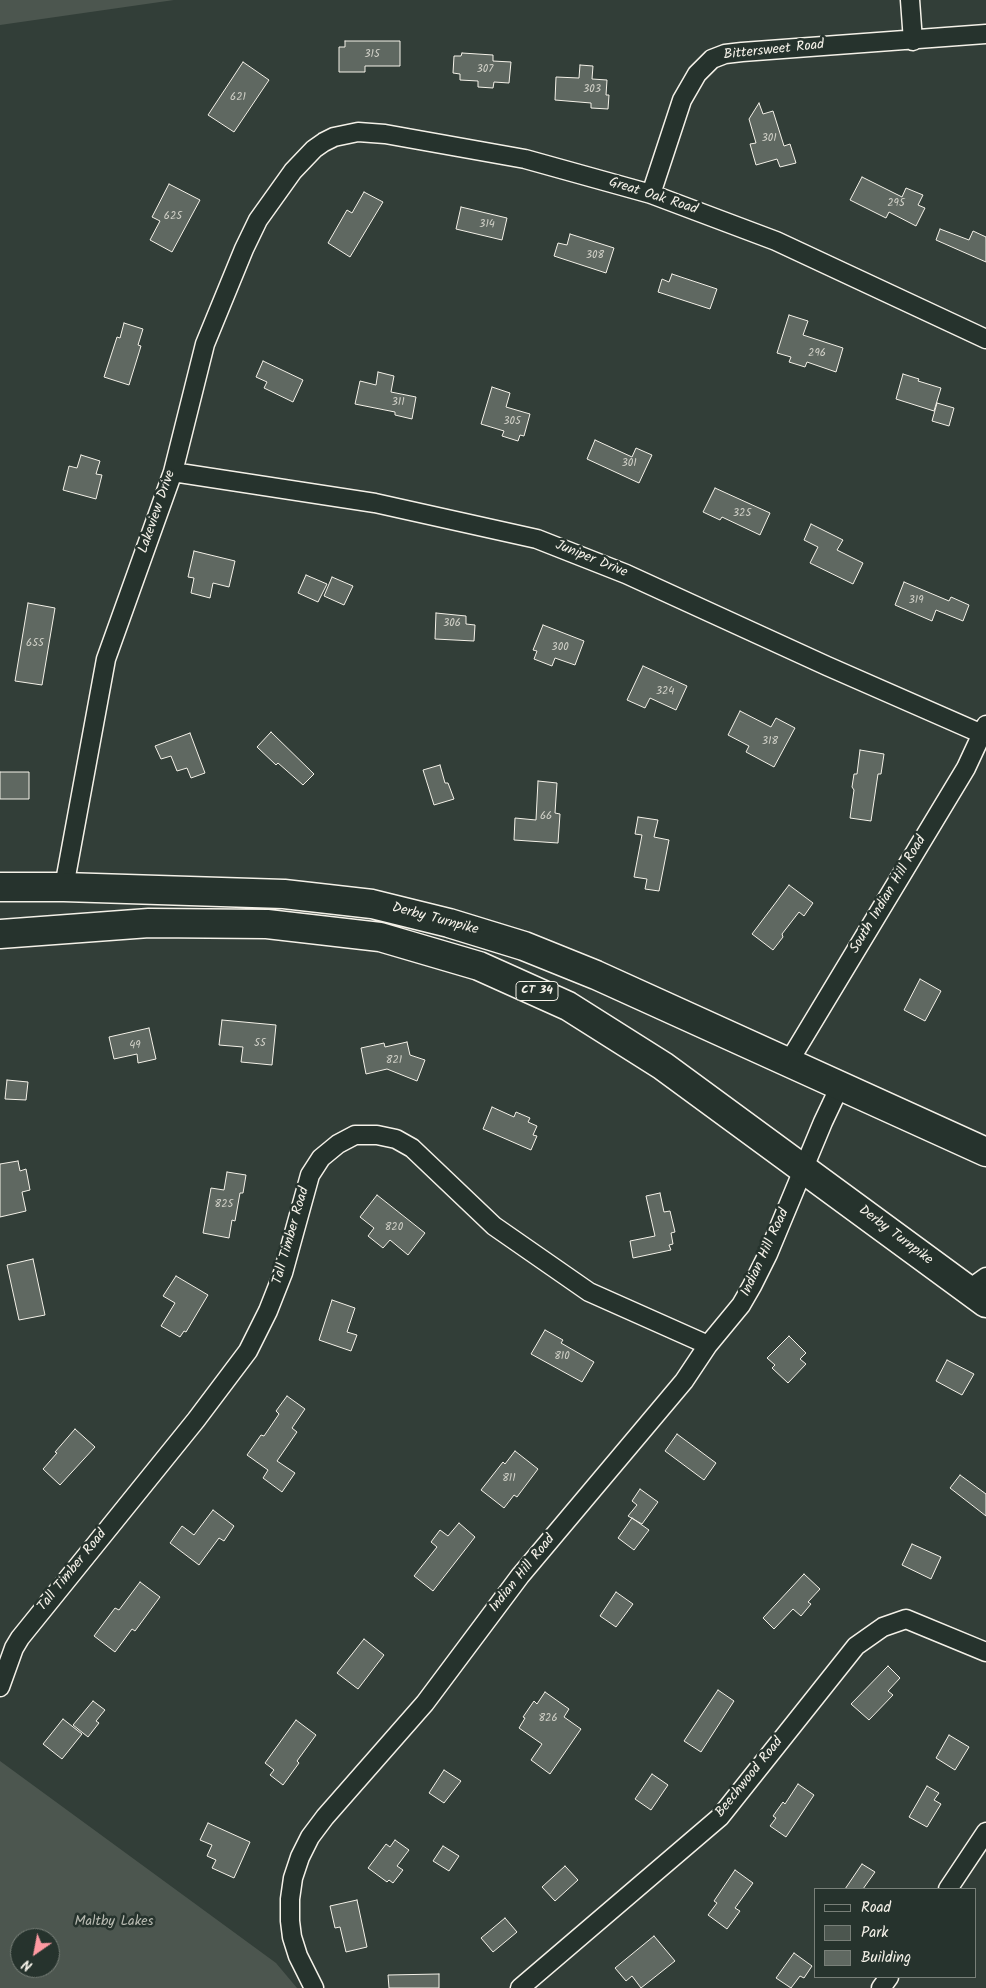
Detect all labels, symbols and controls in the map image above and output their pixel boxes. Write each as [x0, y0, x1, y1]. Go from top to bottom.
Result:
street label: Bittersweet Road [723, 37, 825, 65]
house number: 315 [364, 48, 380, 62]
house number: 307 [477, 63, 493, 77]
house number: 303 [583, 83, 601, 97]
house number: 621 [230, 91, 246, 105]
house number: 301 [761, 132, 777, 146]
street label: Great Oak Road [606, 175, 700, 219]
house number: 295 [887, 197, 905, 211]
house number: 625 [164, 210, 182, 224]
house number: 314 [479, 218, 495, 232]
house number: 308 [586, 249, 604, 263]
house number: 296 [808, 347, 826, 361]
house number: 311 [391, 396, 405, 410]
house number: 305 [503, 415, 521, 429]
house number: 301 [621, 457, 637, 471]
street label: Lakeview Drive [136, 468, 180, 556]
house number: 325 [733, 507, 751, 521]
street label: Juniper Drive [552, 538, 630, 582]
house number: 319 [908, 594, 924, 608]
house number: 306 [443, 617, 461, 631]
house number: 655 [26, 637, 44, 651]
house number: 300 [551, 641, 569, 655]
house number: 324 [656, 685, 674, 699]
house number: 318 [762, 735, 778, 749]
house number: 66 [540, 810, 552, 824]
street label: South Indian Hill Road [847, 833, 931, 957]
street label: Derby Turnpike [390, 900, 480, 940]
road number: CT 34 [516, 981, 558, 1000]
house number: 55 [254, 1037, 266, 1051]
house number: 49 [129, 1039, 141, 1053]
house number: 821 [386, 1054, 402, 1068]
street label: Tall Timber Road [270, 1185, 314, 1287]
house number: 825 [215, 1198, 233, 1212]
street label: Derby Turnpike [855, 1203, 935, 1269]
street label: Indian Hill Road [738, 1206, 794, 1300]
house number: 820 [385, 1221, 403, 1235]
house number: 810 [554, 1350, 570, 1364]
house number: 811 [502, 1472, 516, 1486]
street label: Tall Timber Road [35, 1527, 111, 1615]
street label: Indian Hill Road [487, 1532, 559, 1616]
house number: 826 [538, 1712, 558, 1726]
street label: Beechwood Road [713, 1735, 787, 1821]
legend [814, 1888, 976, 1978]
text: Road [861, 1896, 891, 1920]
park label: Maltby Lakes [74, 1915, 154, 1931]
text: Park [861, 1921, 888, 1945]
north arrow [10, 1928, 60, 1978]
text: Building [861, 1946, 911, 1970]
text: N [18, 1953, 37, 1976]

